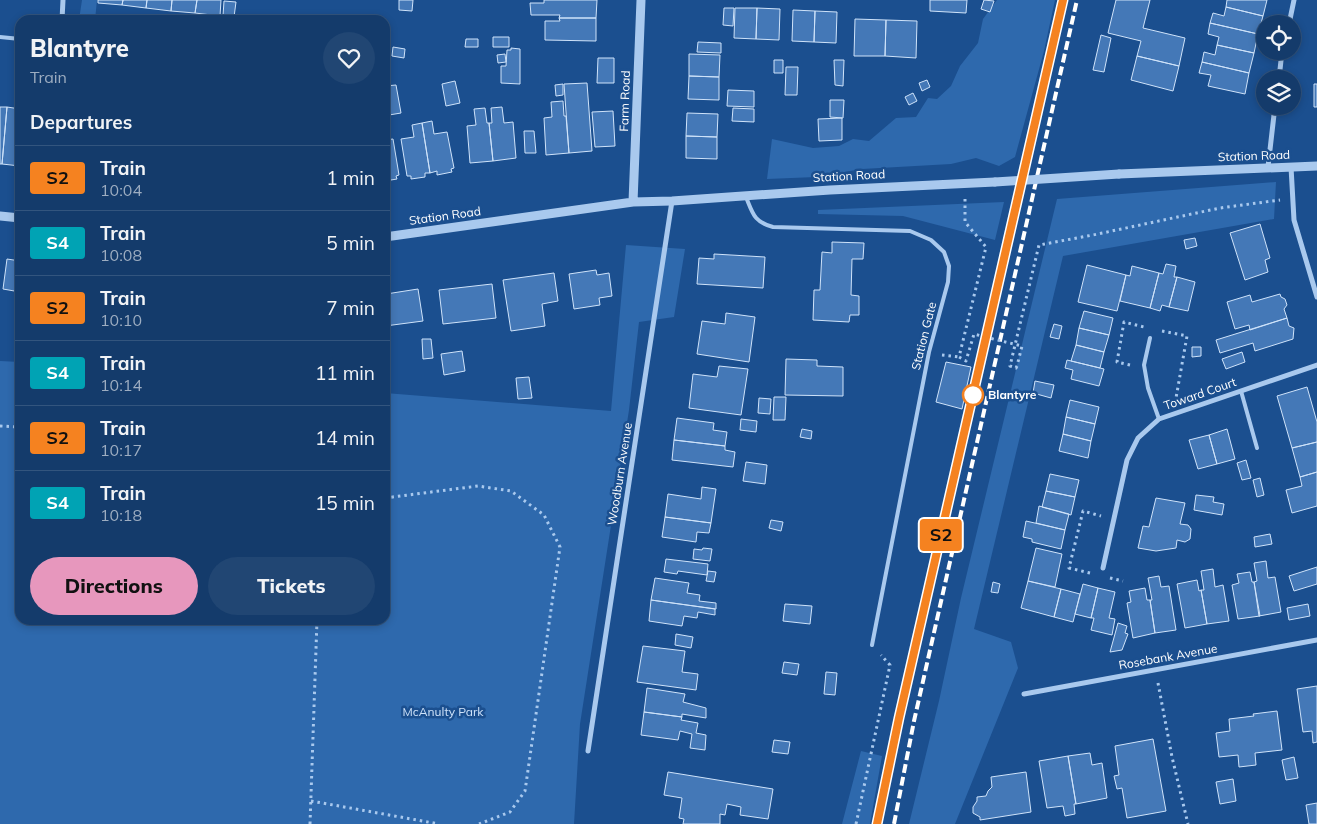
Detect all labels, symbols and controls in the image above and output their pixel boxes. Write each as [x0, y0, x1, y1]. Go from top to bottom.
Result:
map controls [1256, 15, 1301, 115]
button: locate [1256, 15, 1301, 60]
button: heart [323, 32, 375, 84]
text: Blantyre [30, 33, 129, 63]
text: Train [30, 67, 67, 87]
street label: Farm Road [616, 70, 633, 132]
button: layers [1256, 70, 1301, 115]
text: Departures [30, 110, 132, 134]
street label: Station Road [1218, 147, 1290, 164]
text: Train [100, 156, 146, 180]
text: S2 [46, 166, 69, 189]
text: 1 min [326, 166, 375, 190]
street label: Station Road [812, 166, 885, 185]
text: 10:04 [100, 180, 142, 200]
street label: Station Road [408, 203, 482, 228]
text: Train [100, 221, 146, 245]
text: S4 [46, 231, 69, 254]
text: 5 min [326, 231, 375, 255]
text: 10:08 [100, 245, 142, 265]
text: Train [100, 286, 146, 310]
text: S2 [46, 296, 69, 319]
text: 7 min [326, 296, 375, 320]
street label: Station Gate [908, 300, 939, 371]
text: 10:10 [100, 310, 142, 330]
text: Train [100, 351, 146, 375]
text: S4 [46, 361, 69, 384]
text: 11 min [315, 361, 375, 385]
street label: Toward Court [1162, 374, 1238, 413]
text: 10:14 [100, 375, 142, 395]
marker: Blantyre [962, 384, 984, 406]
place label: Blantyre [988, 387, 1037, 402]
text: Train [100, 416, 146, 440]
street label: Woodburn Avenue [604, 421, 635, 526]
text: S2 [46, 426, 69, 449]
text: 14 min [315, 426, 375, 450]
text: 10:17 [100, 440, 142, 460]
text: Train [100, 481, 146, 505]
text: S4 [46, 491, 69, 514]
text: 15 min [315, 491, 375, 515]
text: 10:18 [100, 505, 142, 525]
line badge: S2 [918, 519, 964, 551]
text: S2 [930, 523, 952, 546]
button: Directions [30, 557, 198, 615]
button: Tickets [208, 557, 375, 615]
street label: Rosebank Avenue [1117, 640, 1218, 673]
park label: McAnulty Park [403, 704, 484, 719]

